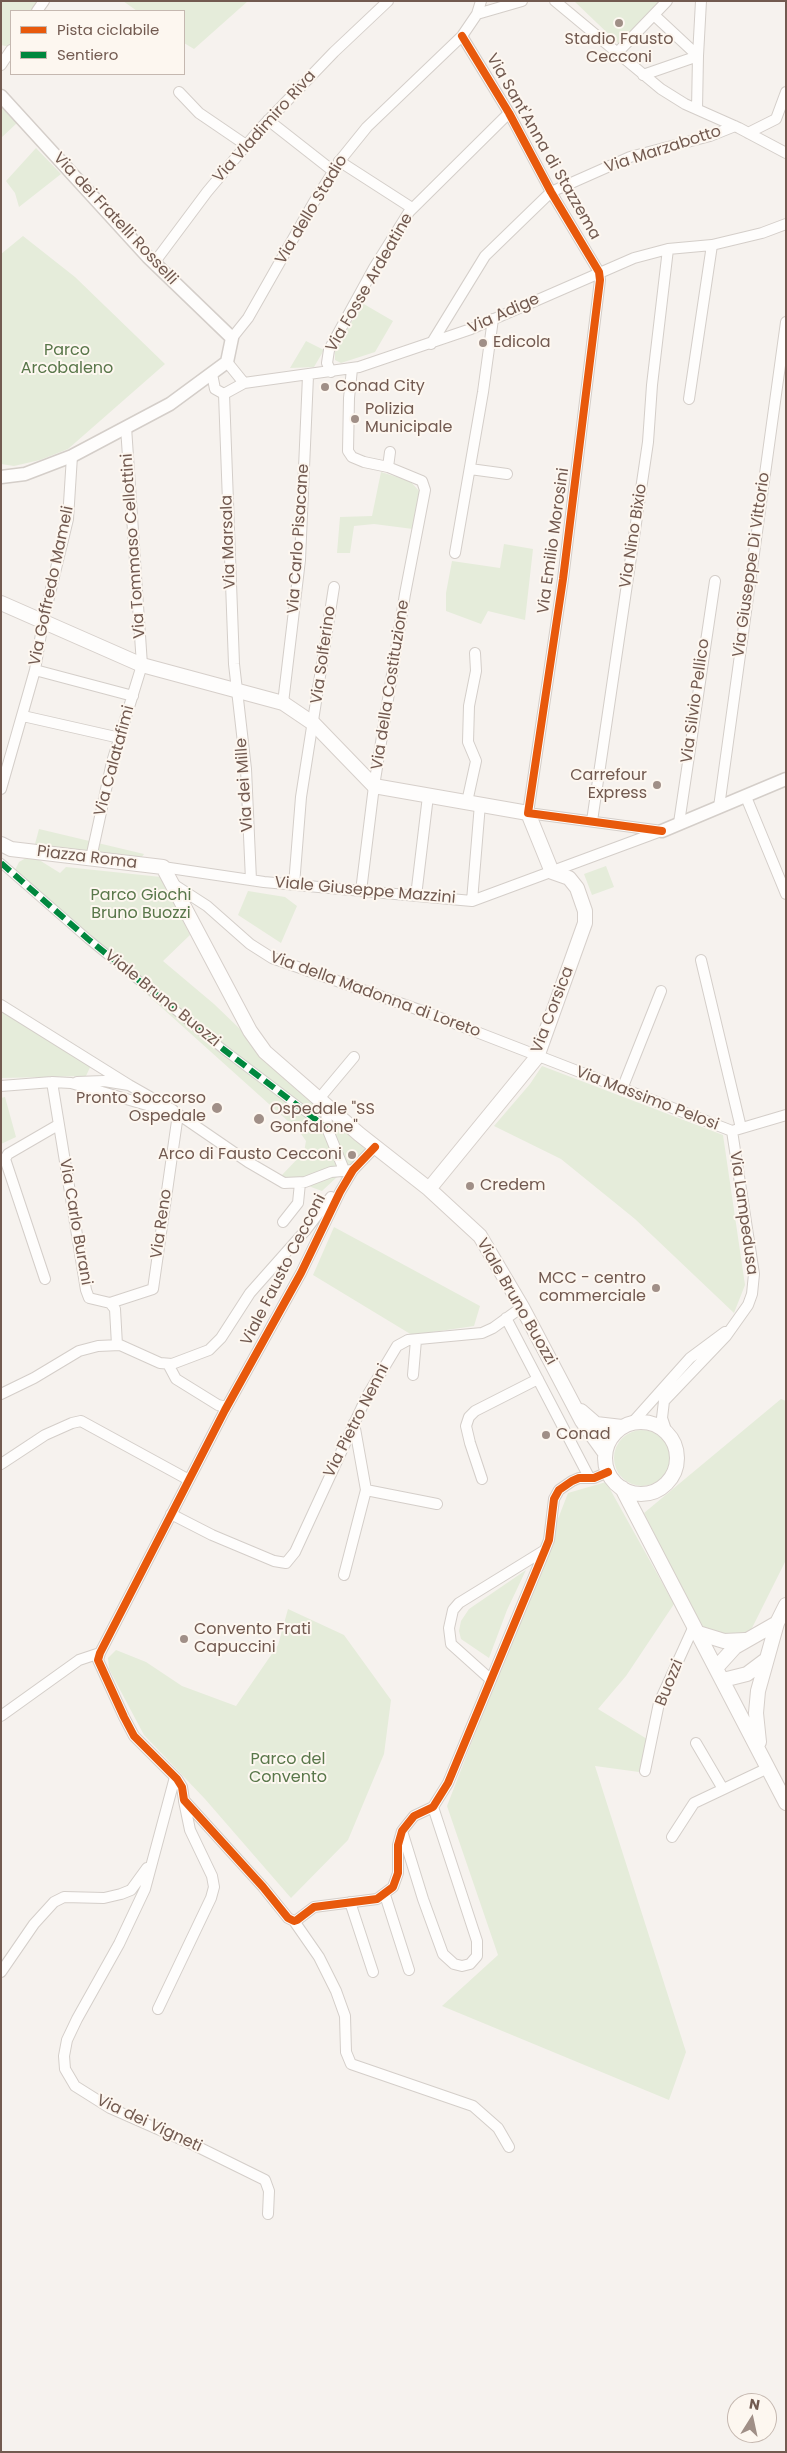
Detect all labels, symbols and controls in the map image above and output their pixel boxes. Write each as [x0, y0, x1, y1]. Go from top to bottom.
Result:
legend [10, 10, 185, 75]
marker: Stadio Fausto Cecconi [613, 17, 625, 29]
text: Pista ciclabile [57, 19, 159, 40]
place label: Stadio Fausto Cecconi [565, 30, 673, 68]
text: Sentiero [57, 44, 118, 65]
street label: Via Sant'Anna di Stazzema [482, 50, 604, 244]
street label: Via Vladimiro Riva [210, 67, 320, 187]
street label: Via Marzabotto [602, 122, 724, 178]
street label: Via dei Fratelli Rosselli [49, 149, 181, 289]
street label: Via dello Stadio [272, 152, 352, 268]
street label: Via Fosse Ardeatine [322, 210, 418, 356]
street label: Via Adige [465, 290, 543, 338]
place label: Edicola [493, 333, 551, 353]
marker: Edicola [477, 337, 489, 349]
park label: Parco Arcobaleno [21, 341, 113, 379]
place label: Conad City [335, 377, 425, 397]
marker: Conad City [319, 381, 331, 393]
place label: Polizia Municipale [365, 400, 452, 438]
marker: Polizia Municipale [349, 413, 361, 425]
street label: Via Tommaso Cellottini [118, 453, 150, 639]
street label: Via Carlo Pisacane [284, 463, 314, 615]
street label: Via Emilio Morosini [534, 467, 574, 615]
street label: Via Giuseppe Di Vittorio [729, 471, 775, 659]
street label: Via Nino Bixio [616, 482, 652, 590]
street label: Via Marsala [218, 495, 240, 589]
street label: Via Goffredo Mameli [26, 504, 78, 668]
street label: Via della Costituzione [368, 599, 414, 771]
street label: Via Solferino [308, 605, 340, 705]
street label: Via Silvio Pellico [678, 638, 714, 764]
street label: Via Calatafimi [91, 703, 139, 819]
street label: Via dei Mille [232, 737, 258, 833]
place label: Carrefour Express [570, 766, 647, 804]
marker: Carrefour Express [651, 779, 663, 791]
street label: Piazza Roma [36, 842, 138, 874]
street label: Viale Giuseppe Mazzini [274, 874, 456, 908]
park label: Parco Giochi Bruno Buozzi [91, 886, 191, 924]
street label: Viale Bruno Buozzi [100, 946, 224, 1052]
street label: Via della Madonna di Loreto [267, 948, 483, 1042]
street label: Via Corsica [528, 964, 578, 1056]
street label: Via Massimo Pelosi [573, 1063, 721, 1135]
place label: Pronto Soccorso Ospedale [76, 1089, 206, 1127]
place label: Ospedale "SS Gonfalone" [270, 1100, 375, 1138]
marker: Pronto Soccorso Ospedale [210, 1101, 224, 1115]
marker: Ospedale "SS Gonfalone" [252, 1112, 266, 1126]
place label: Arco di Fausto Cecconi [158, 1145, 342, 1165]
marker: Arco di Fausto Cecconi [346, 1149, 358, 1161]
street label: Via Lampedusa [725, 1150, 761, 1276]
street label: Via Carlo Burani [54, 1157, 96, 1287]
place label: Credem [480, 1176, 545, 1196]
marker: Credem [464, 1180, 476, 1192]
street label: Via Reno [148, 1188, 176, 1260]
street label: Viale Fausto Cecconi [237, 1191, 331, 1349]
street label: Viale Bruno Buozzi [472, 1235, 560, 1369]
place label: MCC - centro commerciale [538, 1269, 646, 1307]
marker: MCC - centro commerciale [650, 1282, 662, 1294]
street label: Via Pietro Nenni [320, 1361, 394, 1481]
place label: Conad [556, 1425, 610, 1445]
marker: Conad [540, 1429, 552, 1441]
place label: Convento Frati Capuccini [194, 1620, 311, 1658]
marker: Convento Frati Capuccini [178, 1633, 190, 1645]
street label: Buozzi [652, 1657, 688, 1709]
park label: Parco del Convento [249, 1750, 327, 1788]
street label: Via dei Vigneti [93, 2091, 205, 2157]
north arrow [727, 2393, 777, 2443]
text: N [748, 2393, 761, 2415]

